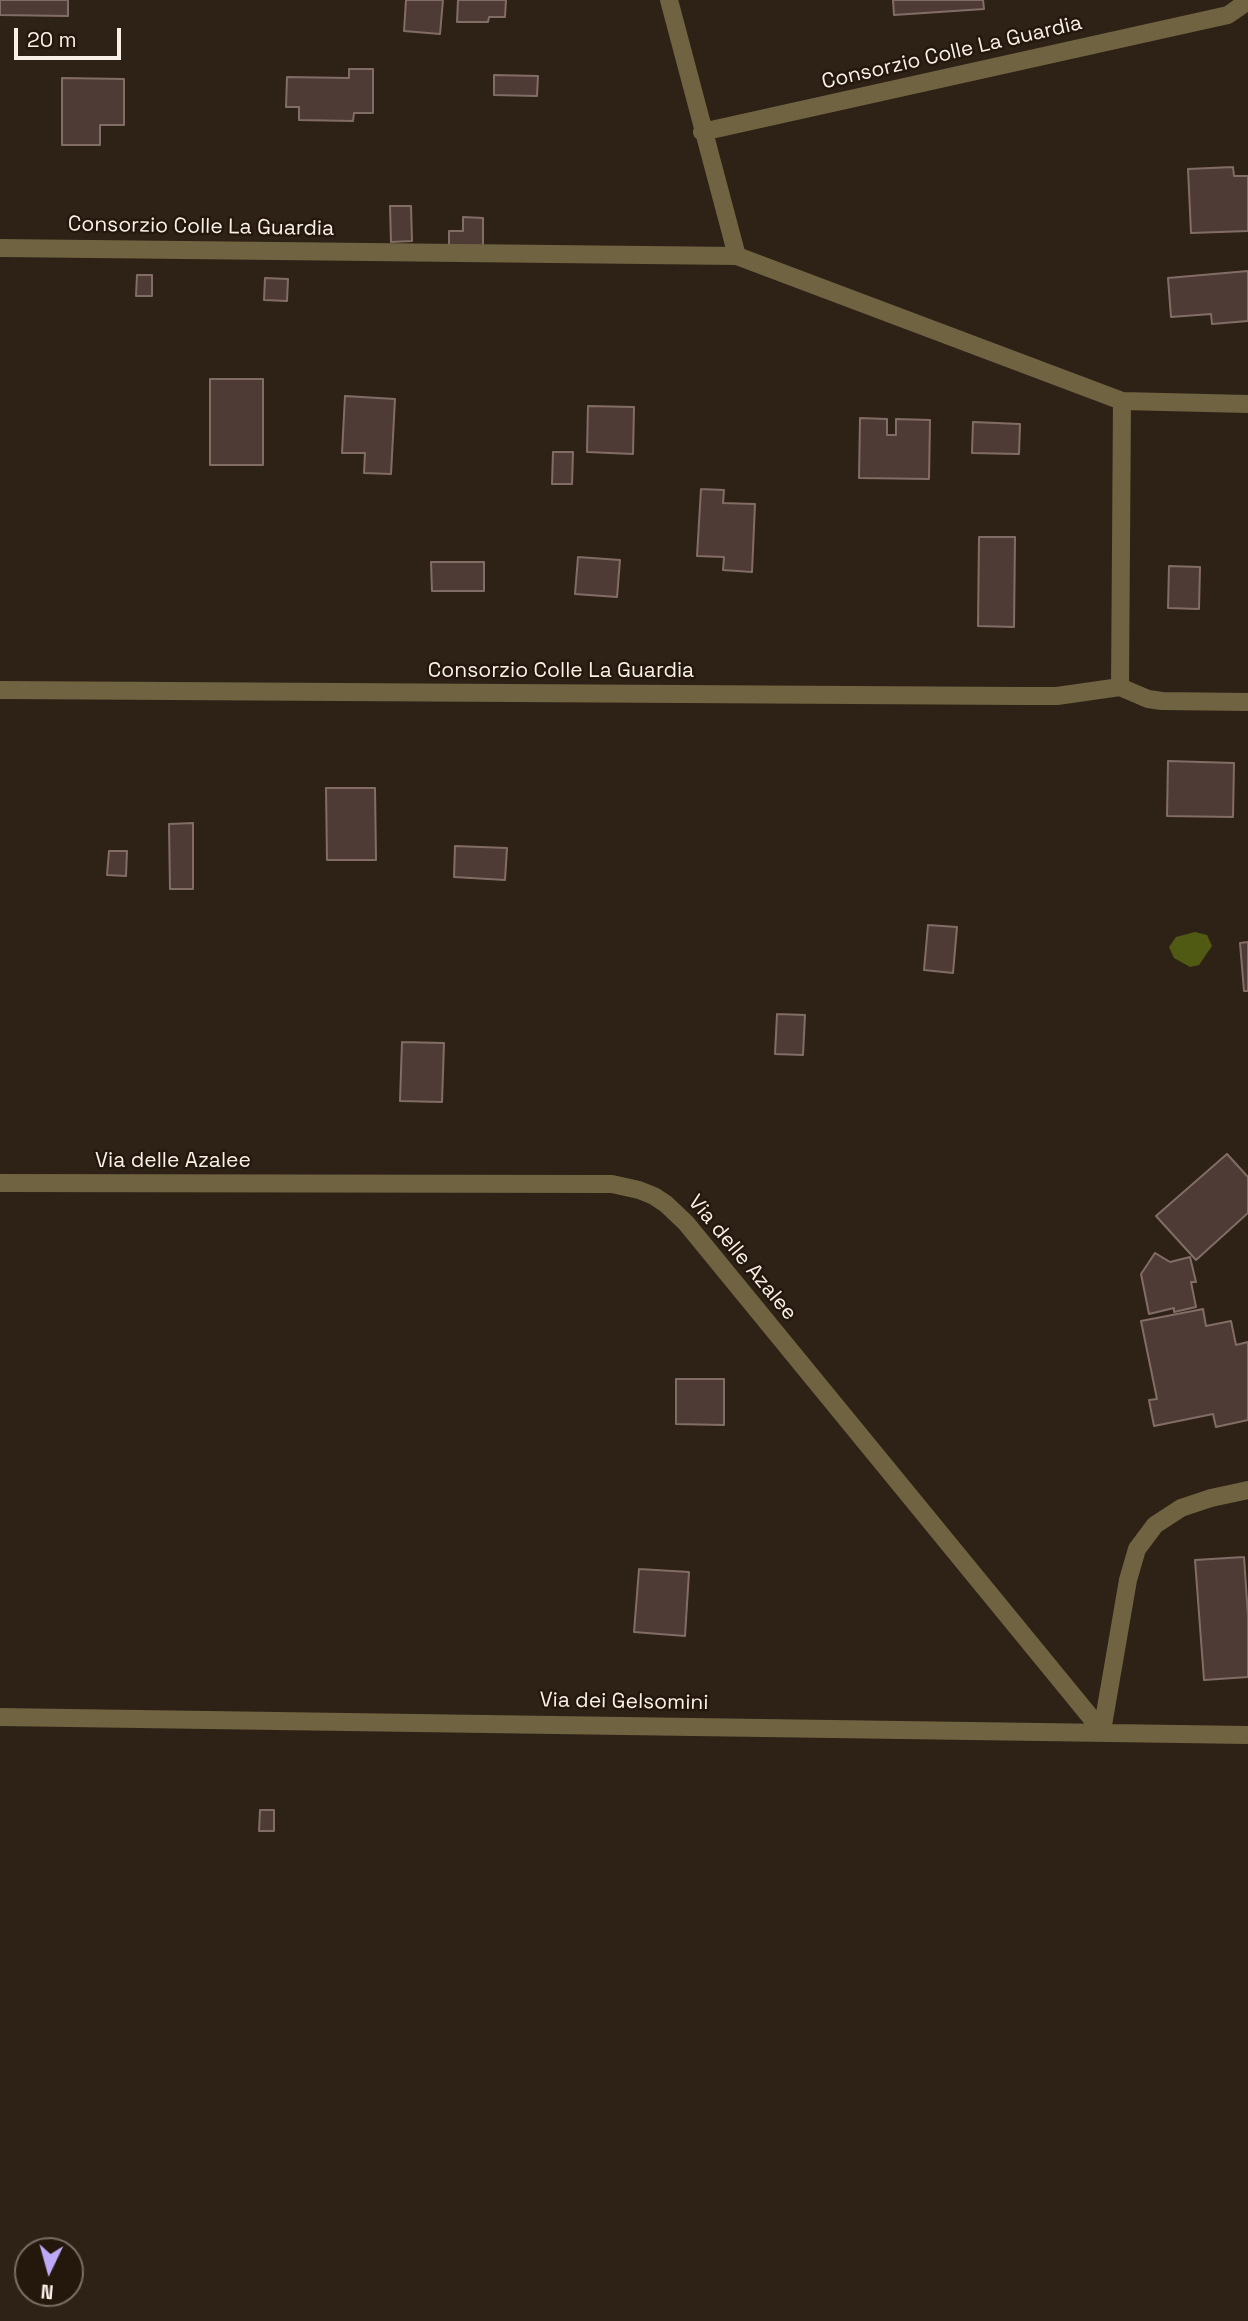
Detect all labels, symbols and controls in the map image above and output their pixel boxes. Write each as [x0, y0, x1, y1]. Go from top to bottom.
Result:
street label: Consorzio Colle La Guardia [819, 11, 1085, 95]
scale bar [18, 14, 124, 58]
text: 20 m [27, 26, 77, 53]
street label: Consorzio Colle La Guardia [68, 212, 334, 242]
street label: Consorzio Colle La Guardia [428, 658, 694, 684]
street label: Via delle Azalee [95, 1148, 251, 1174]
street label: Via delle Azalee [682, 1190, 802, 1326]
street label: Via dei Gelsomini [539, 1688, 709, 1716]
north arrow [14, 2237, 84, 2307]
text: N [40, 2278, 55, 2304]

